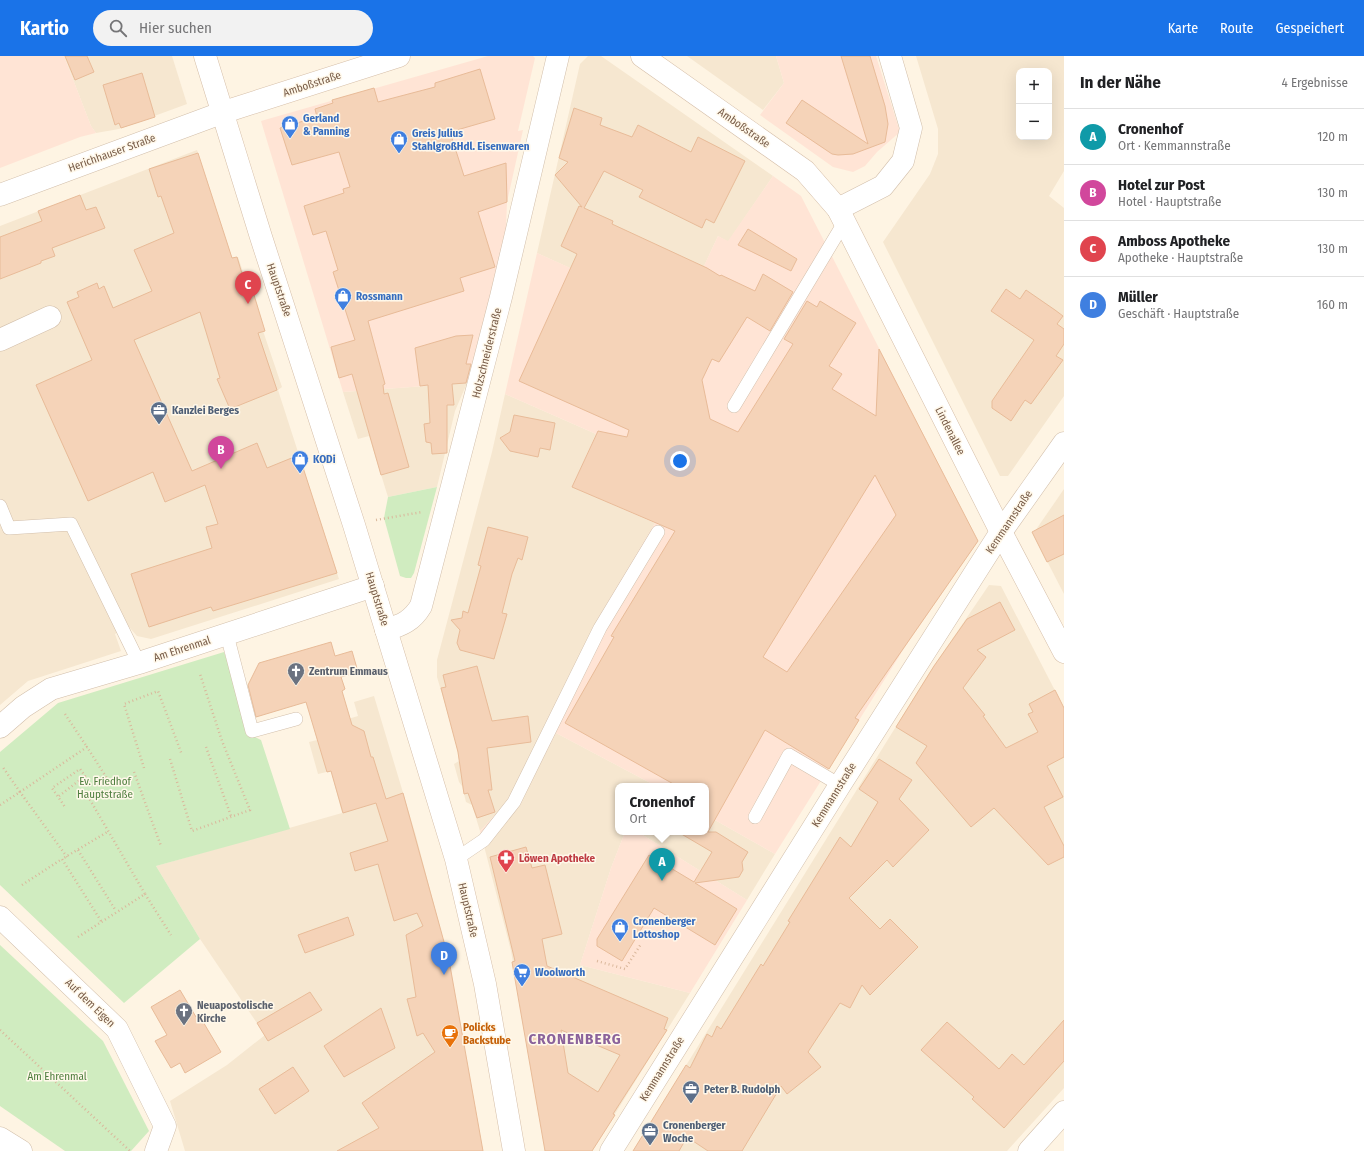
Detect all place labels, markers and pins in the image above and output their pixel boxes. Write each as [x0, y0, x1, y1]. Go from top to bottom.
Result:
place label: Gerland & Panning [303, 112, 350, 138]
shop icon: Gerland & Panning [280, 114, 300, 139]
place label: Greis Julius StahlgroßHdl. Eisenwaren [412, 127, 530, 153]
shop icon: Greis Julius StahlgroßHdl. Eisenwaren [389, 129, 409, 154]
pin: C [235, 271, 261, 304]
shop icon: Rossmann [333, 286, 353, 311]
place label: Rossmann [356, 290, 403, 303]
office icon: Kanzlei Berges [149, 400, 169, 425]
place label: Kanzlei Berges [172, 404, 239, 417]
pin: B [208, 436, 234, 469]
shop icon: KODi [290, 449, 310, 474]
place label: KODi [313, 453, 336, 466]
church icon: Zentrum Emmaus [286, 661, 306, 686]
place label: Zentrum Emmaus [309, 665, 388, 678]
pharmacy icon: Löwen Apotheke [496, 848, 516, 873]
pin: A [649, 848, 675, 881]
place label: Löwen Apotheke [519, 852, 595, 865]
place label: Cronenberger Lottoshop [633, 915, 697, 941]
shop icon: Cronenberger Lottoshop [610, 917, 630, 942]
pin: D [431, 942, 457, 975]
supermarket icon: Woolworth [512, 962, 532, 987]
place label: Woolworth [535, 966, 585, 979]
place label: Neuapostolische Kirche [197, 999, 274, 1025]
church icon: Neuapostolische Kirche [174, 1001, 194, 1026]
place label: Policks Backstube [463, 1021, 511, 1047]
cafe icon: Policks Backstube [440, 1023, 460, 1048]
office icon: Peter B. Rudolph [681, 1079, 701, 1104]
place label: Peter B. Rudolph [704, 1083, 780, 1096]
place label: Cronenberger Woche [663, 1119, 727, 1145]
office icon: Cronenberger Woche [640, 1121, 660, 1146]

